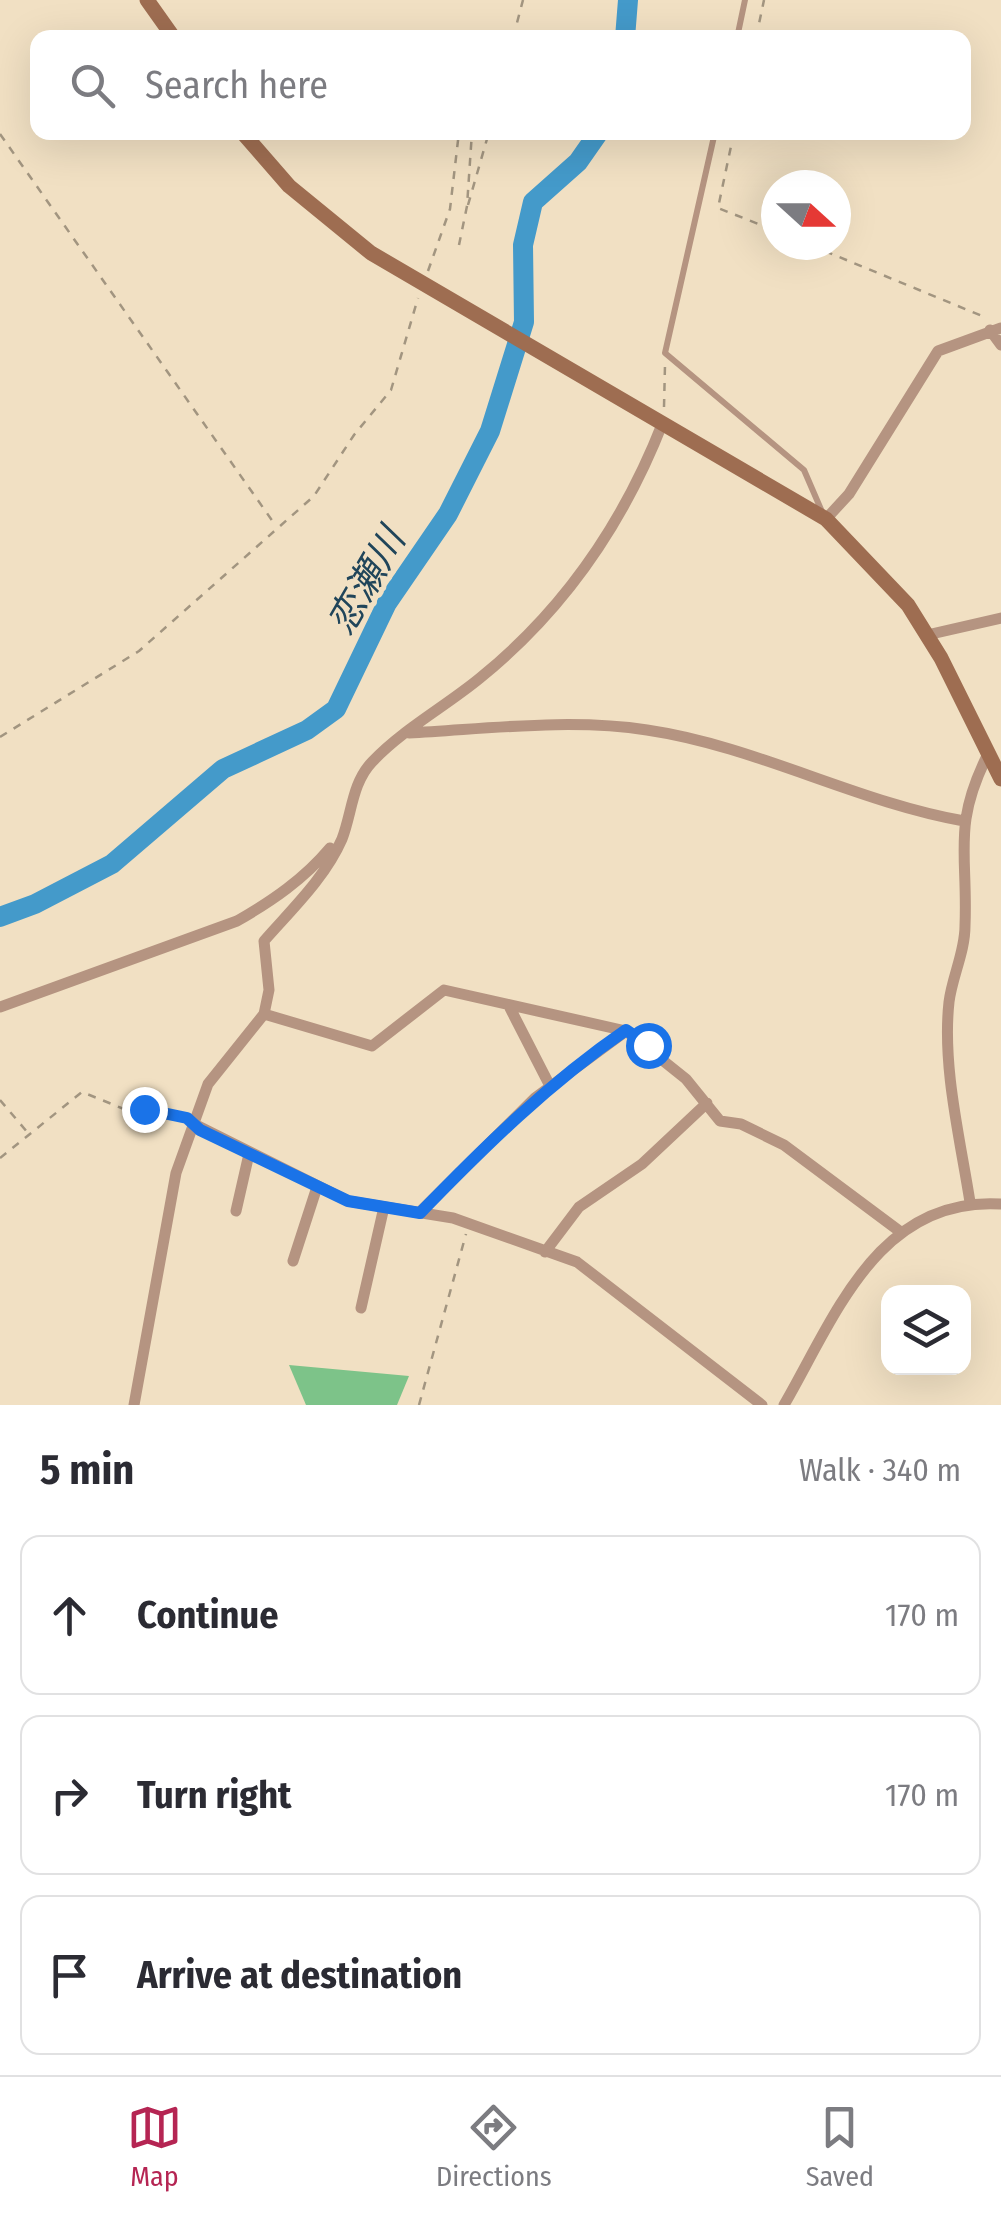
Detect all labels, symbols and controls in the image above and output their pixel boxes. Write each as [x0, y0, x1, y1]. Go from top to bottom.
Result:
search box [30, 30, 971, 140]
icon: search [65, 58, 120, 113]
text: Search here [145, 62, 328, 108]
north arrow [761, 170, 851, 260]
water label: 恋瀬川 [318, 517, 416, 642]
route start [626, 1023, 672, 1069]
route end [122, 1087, 168, 1133]
map controls [881, 1285, 971, 1375]
button: layers [881, 1285, 971, 1375]
text: 5 min [40, 1445, 134, 1495]
text: Walk · 340 m [799, 1451, 961, 1489]
icon: ahead [42, 1588, 97, 1643]
text: Continue [137, 1592, 278, 1638]
text: 170 m [885, 1596, 959, 1634]
icon: right [42, 1768, 97, 1823]
text: Turn right [137, 1772, 291, 1818]
text: 170 m [885, 1776, 959, 1814]
icon: arrive [42, 1948, 97, 2003]
text: Arrive at destination [137, 1952, 462, 1998]
tab: Map [127, 2100, 182, 2193]
tab: Directions [436, 2100, 552, 2193]
tab: Saved [806, 2100, 874, 2193]

